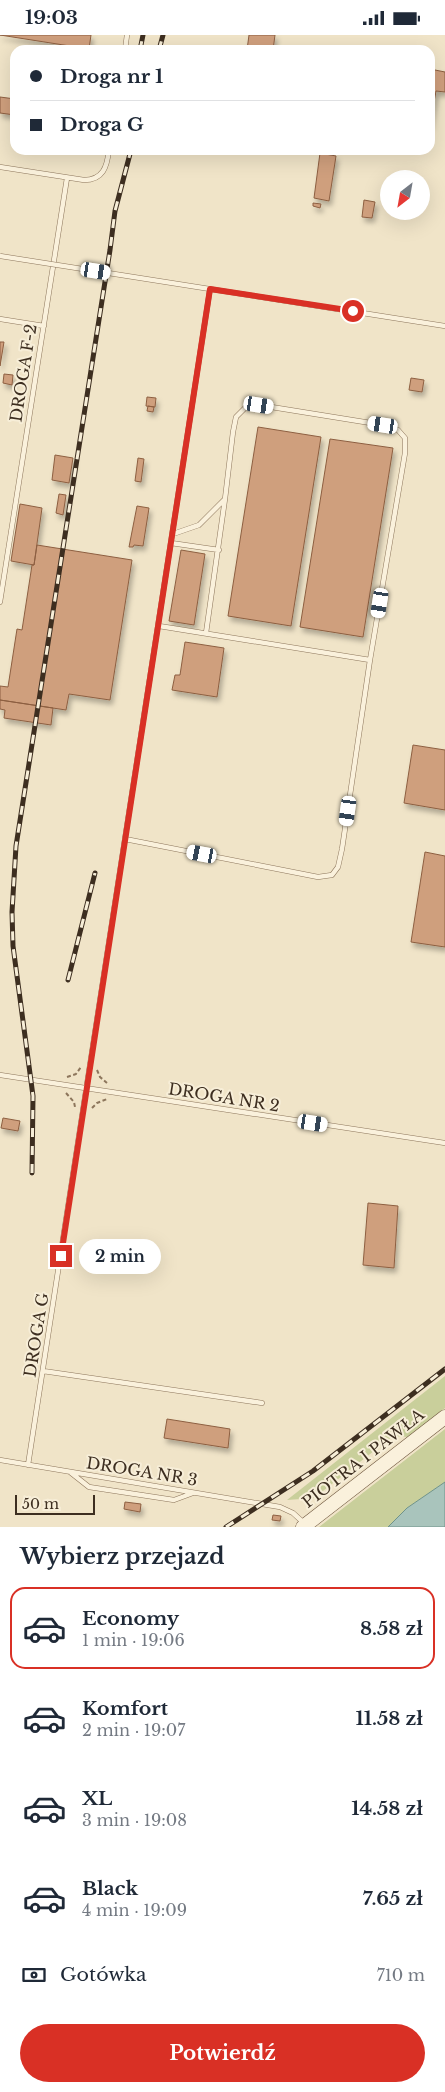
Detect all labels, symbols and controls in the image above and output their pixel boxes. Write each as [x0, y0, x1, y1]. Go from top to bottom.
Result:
text: 19:03 [25, 6, 78, 29]
text: Droga nr 1 [60, 65, 163, 88]
text: Droga G [60, 113, 144, 136]
north arrow [380, 170, 430, 220]
map controls [380, 170, 430, 220]
car [80, 261, 111, 281]
route start [342, 300, 364, 322]
street label: DROGA F-2 [5, 323, 41, 423]
car [243, 395, 274, 415]
car [367, 415, 398, 435]
car [370, 587, 389, 619]
car [338, 795, 357, 827]
car [185, 844, 218, 864]
street label: DROGA NR 2 [167, 1078, 281, 1116]
car [297, 1113, 328, 1133]
callout: 2 min [78, 1239, 161, 1273]
route end [50, 1245, 72, 1267]
text: 2 min [95, 1246, 145, 1266]
street label: DROGA G [19, 1291, 53, 1379]
street label: PIOTRA I PAWŁA [298, 1404, 429, 1512]
street label: DROGA NR 3 [85, 1452, 199, 1490]
scale bar [15, 1492, 95, 1515]
text: 50 m [22, 1495, 59, 1513]
text: Wybierz przejazd [20, 1543, 224, 1570]
icon: car [22, 1606, 67, 1651]
text: Economy [82, 1607, 179, 1630]
text: 8.58 zł [360, 1617, 423, 1640]
text: 1 min · 19:06 [82, 1630, 185, 1650]
icon: car [22, 1696, 67, 1741]
text: Komfort [82, 1697, 168, 1720]
text: 11.58 zł [355, 1707, 423, 1730]
text: 2 min · 19:07 [82, 1720, 185, 1740]
icon: car [22, 1786, 67, 1831]
text: XL [82, 1787, 112, 1810]
text: 14.58 zł [351, 1797, 423, 1820]
text: 3 min · 19:08 [82, 1810, 187, 1830]
icon: car [22, 1876, 67, 1921]
text: Black [82, 1877, 138, 1900]
text: 7.65 zł [363, 1887, 423, 1910]
text: 4 min · 19:09 [82, 1900, 187, 1920]
icon: cash [20, 1961, 48, 1989]
text: Gotówka [60, 1963, 147, 1986]
text: 710 m [377, 1965, 425, 1985]
button: Potwierdź [20, 2024, 425, 2082]

